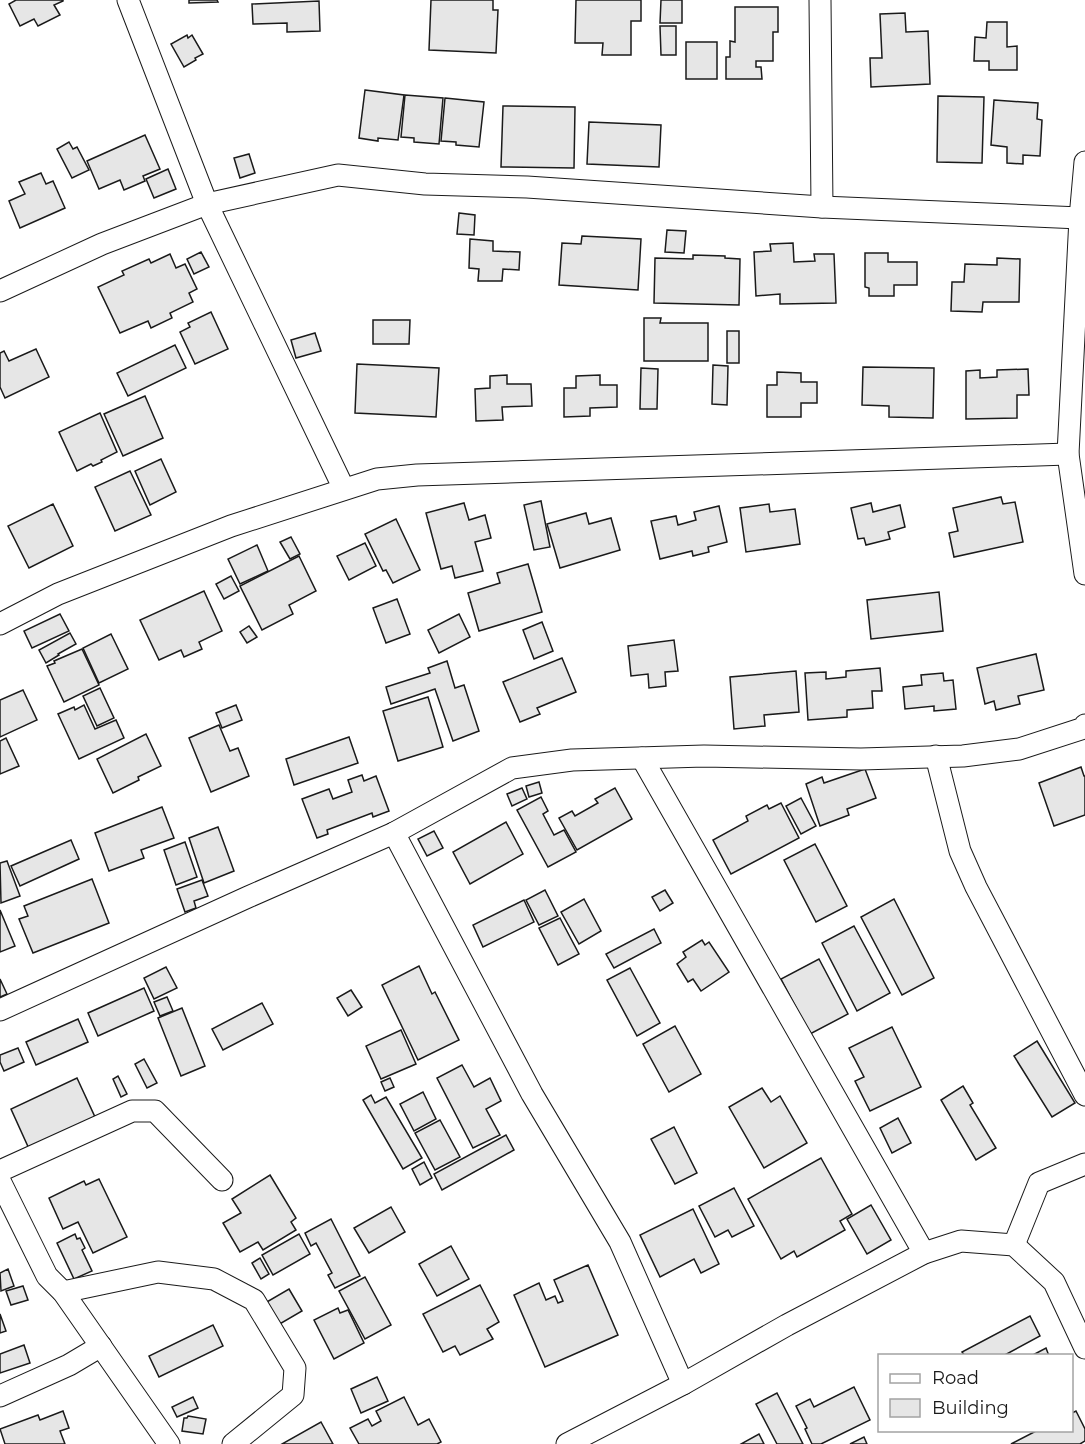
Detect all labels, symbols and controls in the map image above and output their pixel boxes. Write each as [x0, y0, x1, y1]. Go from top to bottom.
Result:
legend [878, 1354, 1073, 1432]
text: Road [932, 1367, 979, 1389]
text: Building [932, 1397, 1009, 1419]

